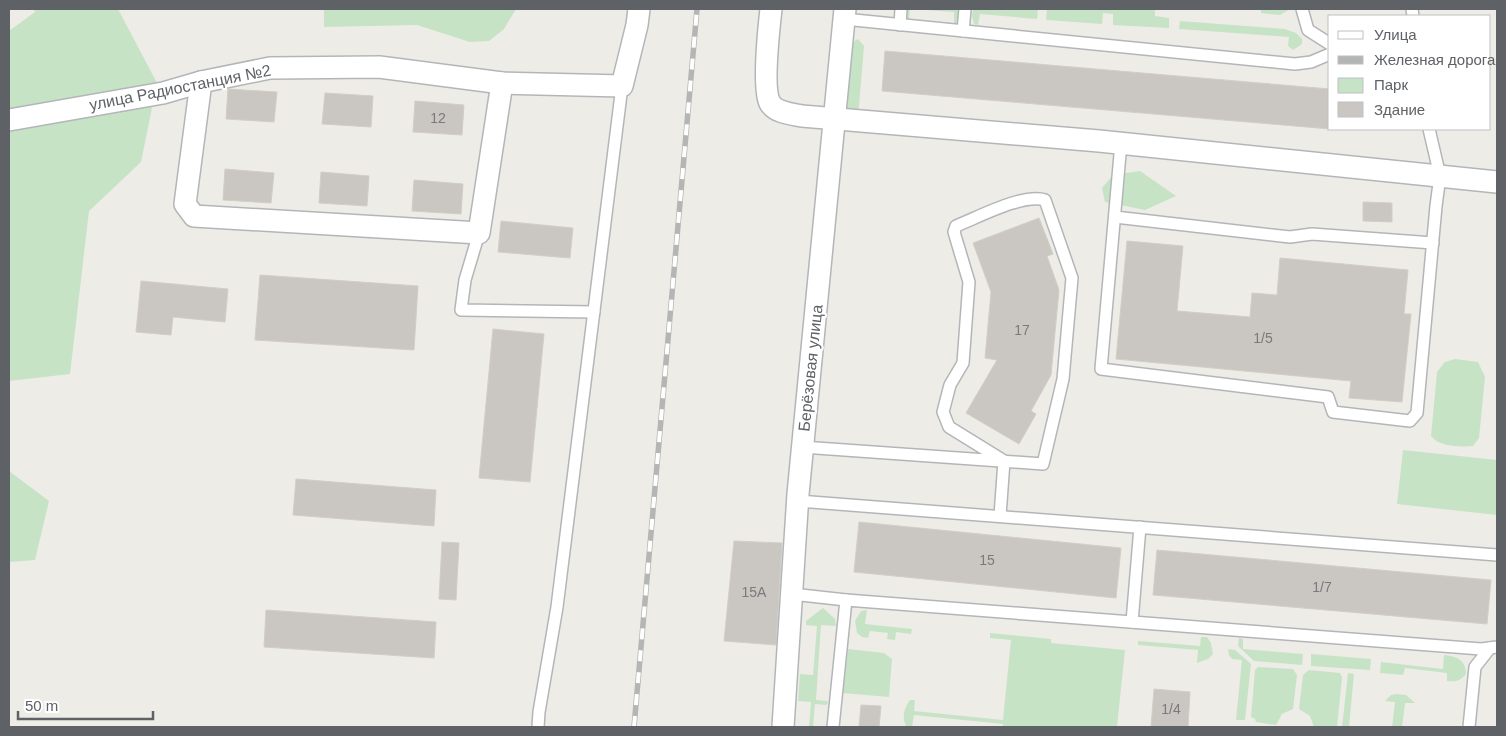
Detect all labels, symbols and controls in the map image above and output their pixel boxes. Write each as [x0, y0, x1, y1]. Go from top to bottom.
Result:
legend [1328, 15, 1491, 130]
text: Улица [1374, 26, 1417, 43]
text: Железная дорога [1374, 51, 1496, 68]
street label: улица Радиостанция №2 [88, 61, 273, 113]
text: Парк [1374, 76, 1408, 93]
text: Здание [1374, 101, 1425, 118]
house number: 12 [430, 110, 446, 126]
street label: Берёзовая улица [795, 304, 826, 432]
house number: 17 [1014, 322, 1030, 338]
house number: 1/5 [1253, 330, 1273, 346]
house number: 15 [979, 552, 995, 568]
house number: 1/7 [1312, 579, 1332, 595]
house number: 15А [742, 584, 767, 600]
scale bar [18, 688, 152, 720]
text: 50 m [25, 697, 58, 714]
house number: 1/4 [1161, 701, 1181, 717]

